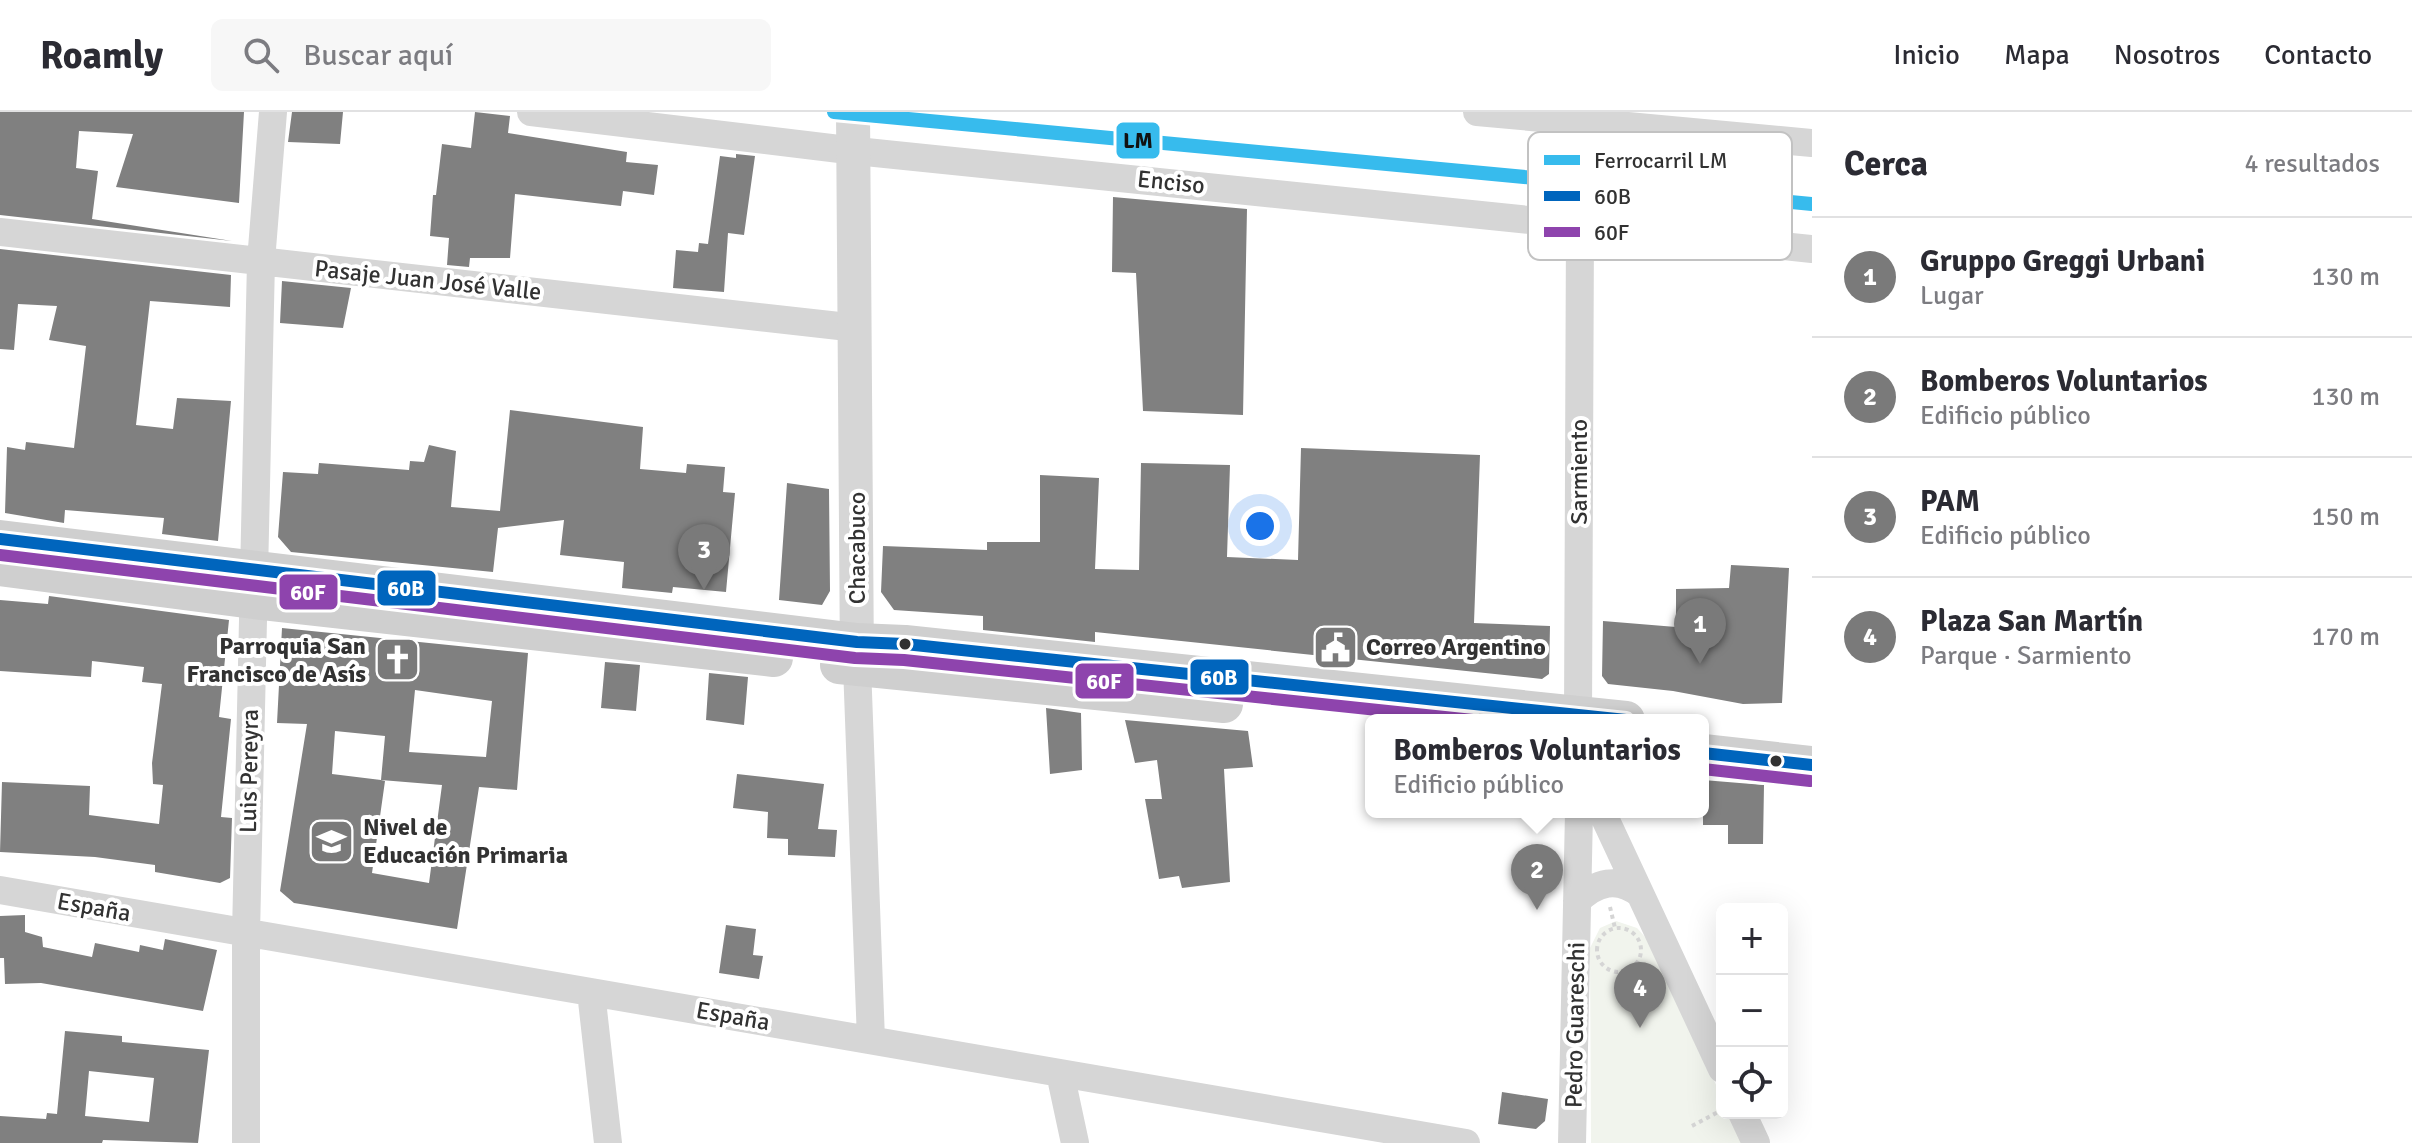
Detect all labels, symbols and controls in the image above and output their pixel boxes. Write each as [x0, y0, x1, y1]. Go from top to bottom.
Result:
search box [211, 19, 771, 91]
text: Roamly [40, 32, 163, 79]
icon: search [239, 33, 283, 77]
text: Buscar aquí [303, 37, 453, 74]
text: Inicio [1893, 38, 1960, 72]
text: Mapa [2004, 38, 2070, 72]
text: Nosotros [2114, 38, 2220, 72]
text: Contacto [2264, 38, 2372, 72]
line badge: LM [1115, 121, 1161, 160]
text: LM [1123, 127, 1153, 154]
legend [1528, 132, 1792, 260]
text: Cerca [1844, 143, 1928, 185]
text: Ferrocarril LM [1594, 147, 1727, 174]
text: 4 resultados [2244, 148, 2380, 180]
street label: Enciso [1136, 164, 1206, 200]
text: 60B [1594, 183, 1631, 210]
text: 60F [1594, 219, 1629, 246]
text: Gruppo Greggi Urbani [1920, 243, 2205, 280]
street label: Pasaje Juan José Valle [313, 253, 543, 307]
text: 1 [1863, 261, 1877, 293]
text: 130 m [2311, 261, 2380, 293]
text: Lugar [1920, 280, 1984, 312]
text: Bomberos Voluntarios [1920, 363, 2208, 400]
text: 2 [1863, 381, 1877, 413]
text: 130 m [2311, 381, 2380, 413]
text: Edificio público [1920, 400, 2091, 432]
street label: Sarmiento [1564, 419, 1594, 525]
text: PAM [1920, 483, 1980, 520]
street label: Chacabuco [842, 492, 872, 604]
text: 3 [1863, 501, 1877, 533]
text: 150 m [2311, 501, 2380, 533]
your location [1240, 506, 1280, 546]
text: Edificio público [1920, 520, 2091, 552]
pin: 3 [678, 524, 730, 590]
line badge: 60B [376, 569, 437, 607]
line badge: 60F [278, 573, 339, 611]
text: 60B [387, 575, 425, 602]
text: 60F [290, 579, 326, 606]
pin: 1 [1674, 598, 1726, 664]
text: Plaza San Martín [1920, 603, 2143, 640]
text: 4 [1863, 621, 1877, 653]
text: 170 m [2311, 621, 2380, 653]
public building icon: Correo Argentino [1311, 623, 1359, 671]
place label: Parroquia San Francisco de Asís [187, 631, 366, 689]
place label: Correo Argentino [1366, 632, 1546, 662]
church icon: Parroquia San Francisco de Asís [373, 636, 421, 684]
unlabelled marker [897, 636, 913, 652]
text: Parque · Sarmiento [1920, 640, 2132, 672]
line badge: 60B [1189, 658, 1250, 696]
line badge: 60F [1074, 662, 1135, 700]
text: 60B [1200, 664, 1238, 691]
text: 60F [1086, 668, 1122, 695]
street label: Luis Pereyra [233, 709, 265, 833]
popup [1365, 714, 1709, 818]
text: Bomberos Voluntarios [1393, 732, 1681, 769]
unlabelled marker [1768, 753, 1784, 769]
text: Edificio público [1393, 769, 1564, 801]
place label: Nivel de Educación Primaria [363, 812, 568, 870]
school or university icon: Nivel de Educación Primaria [308, 817, 356, 865]
pin: 2 [1511, 844, 1563, 910]
street label: España [55, 886, 133, 928]
map controls [1716, 903, 1788, 1119]
button: + [1716, 903, 1788, 975]
street label: Pedro Guareschi [1559, 942, 1591, 1108]
pin: 4 [1614, 962, 1666, 1028]
button: − [1716, 975, 1788, 1047]
street label: España [694, 995, 772, 1037]
button: locate [1716, 1047, 1788, 1119]

